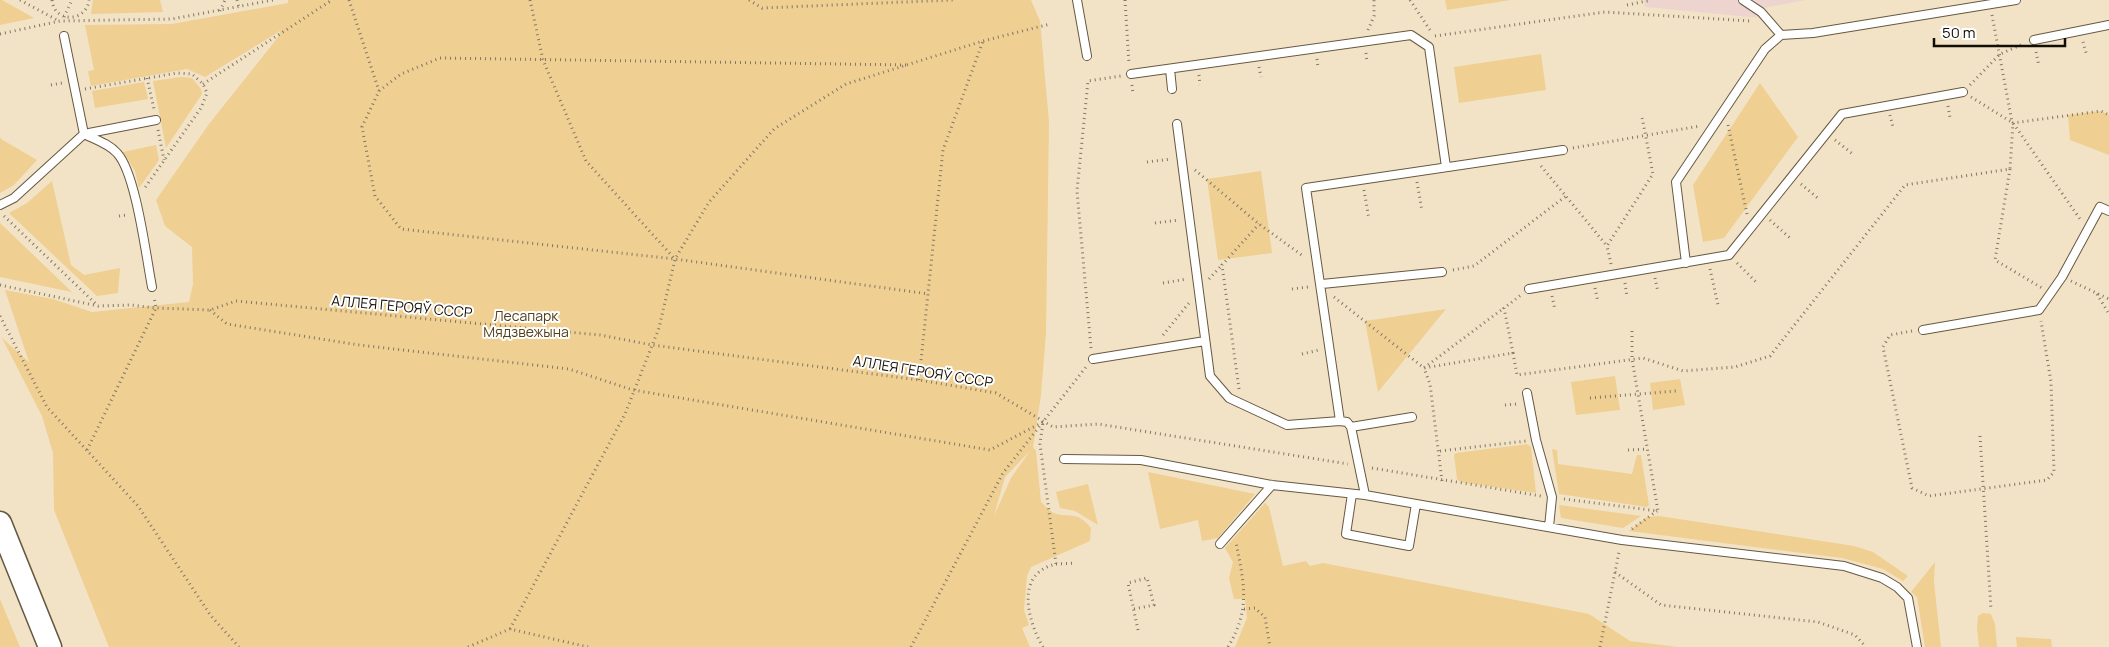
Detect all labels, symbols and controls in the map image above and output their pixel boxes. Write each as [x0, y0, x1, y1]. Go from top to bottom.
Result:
scale bar [1934, 15, 2065, 47]
text: 50 m [1942, 22, 1976, 43]
street label: АЛЛЕЯ ГЕРОЯЎ СССР [331, 290, 474, 322]
park label: Лесапарк Мядзвежына [483, 306, 569, 341]
street label: АЛЛЕЯ ГЕРОЯЎ СССР [852, 351, 995, 392]

